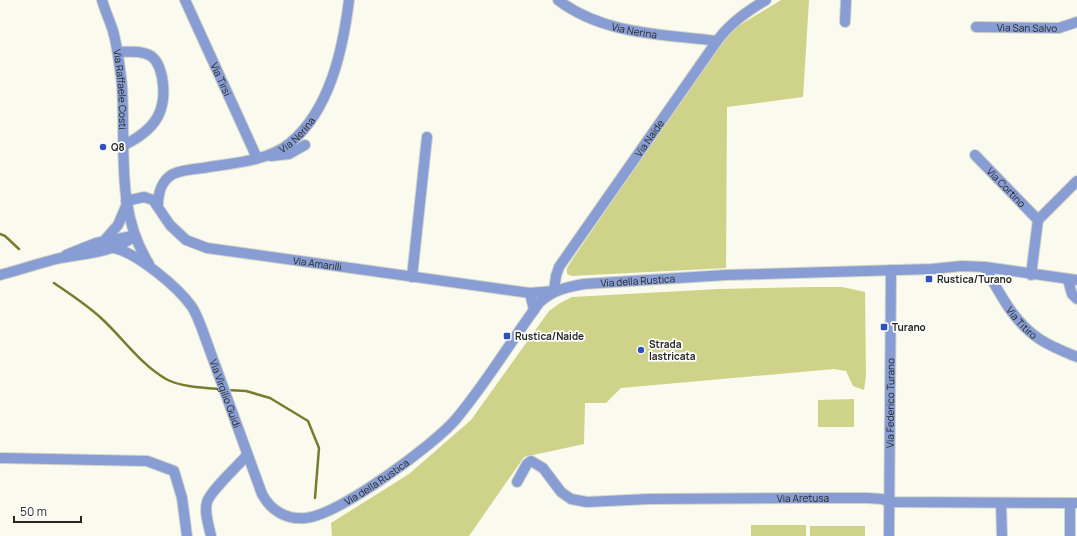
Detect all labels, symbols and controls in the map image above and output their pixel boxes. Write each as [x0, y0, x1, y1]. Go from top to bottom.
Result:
street label: Via Nerina [610, 19, 658, 41]
street label: Via San Salvo [997, 20, 1057, 35]
street label: Via Raffaele Costi [110, 48, 130, 130]
street label: Via Tirsi [207, 60, 235, 98]
street label: Via Nerina [276, 114, 318, 156]
street label: Via Naide [631, 117, 667, 159]
place label: Q8 [111, 140, 125, 154]
marker: Q8 [98, 142, 108, 152]
street label: Via Cortino [984, 164, 1029, 210]
street label: Via Amarilli [292, 253, 343, 274]
street label: Via della Rustica [600, 271, 676, 290]
place label: Rustica/Turano [937, 272, 1012, 286]
marker: Rustica/Turano [924, 274, 934, 284]
street label: Via Titiro [1003, 304, 1040, 342]
place label: Turano [892, 320, 926, 334]
marker: Turano [879, 322, 889, 332]
place label: Rustica/Naide [515, 329, 584, 343]
marker: Rustica/Naide [502, 331, 512, 341]
place label: Strada lastricata [649, 337, 696, 363]
marker: Strada lastricata [636, 345, 646, 355]
street label: Via Virgilio Guidi [207, 357, 244, 430]
street label: Via Federico Turano [883, 358, 897, 448]
street label: Via della Rustica [342, 455, 412, 508]
street label: Via Aretusa [777, 491, 829, 505]
scale bar [14, 498, 81, 524]
text: 50 m [20, 503, 47, 520]

